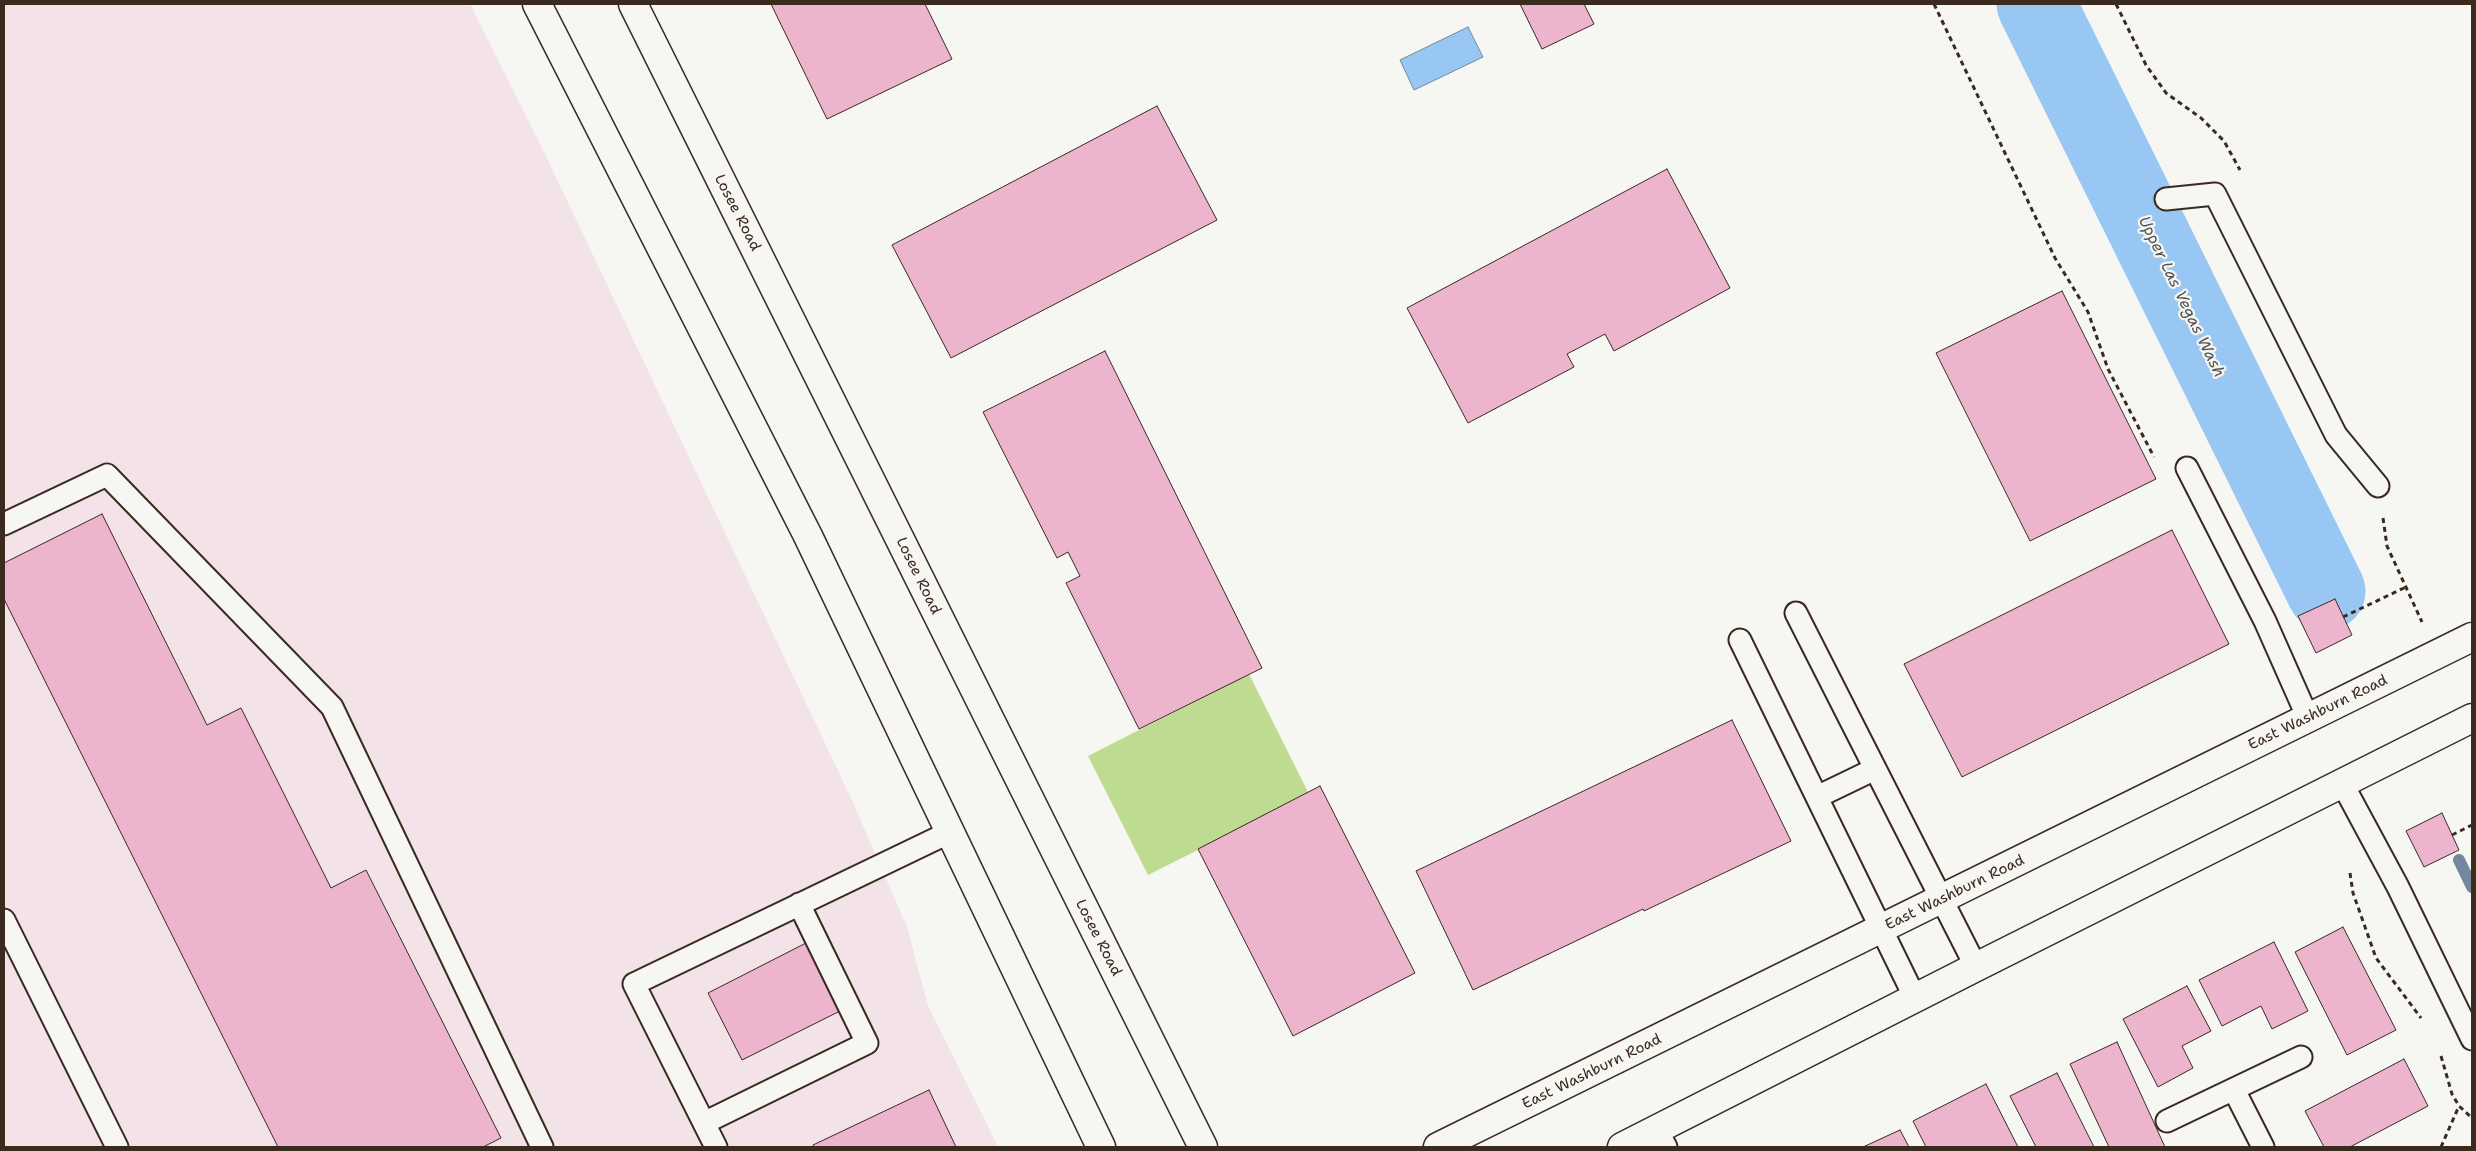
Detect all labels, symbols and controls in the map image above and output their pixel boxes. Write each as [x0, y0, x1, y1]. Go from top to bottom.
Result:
street label: Losee Road [710, 172, 764, 254]
water label: Upper Las Vegas Wash [2134, 213, 2228, 381]
street label: Losee Road [892, 534, 944, 618]
street label: East Washburn Road [2245, 671, 2391, 755]
street label: East Washburn Road [1882, 851, 2028, 935]
street label: Losee Road [1071, 897, 1125, 979]
street label: East Washburn Road [1519, 1030, 1665, 1114]

